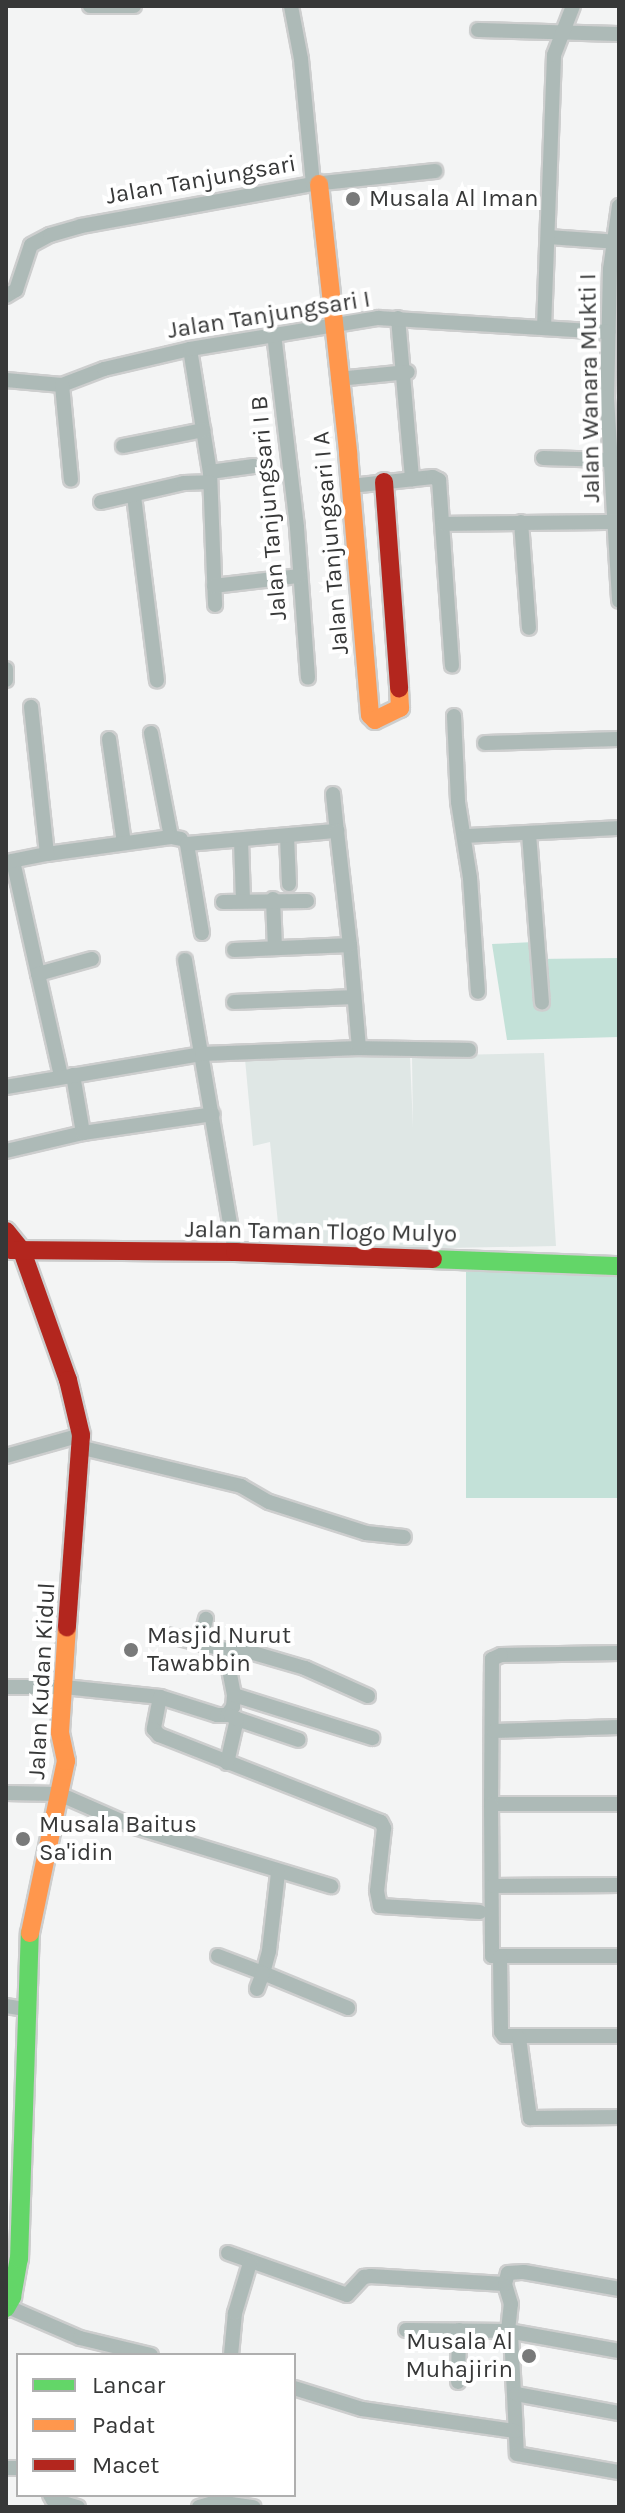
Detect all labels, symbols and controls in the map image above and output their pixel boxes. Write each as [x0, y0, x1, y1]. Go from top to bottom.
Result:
street label: Jalan Tanjungsari [104, 149, 298, 211]
place label: Musala Al Iman [369, 185, 538, 213]
marker: Musala Al Iman [344, 190, 362, 208]
street label: Jalan Wanara Mukti I [574, 273, 606, 503]
street label: Jalan Tanjungsari I [166, 285, 372, 345]
street label: Jalan Tanjungsari I B [245, 394, 293, 622]
street label: Jalan Tanjungsari I A [307, 430, 355, 656]
street label: Jalan Taman Tlogo Mulyo [185, 1215, 457, 1249]
street label: Jalan Kudan Kidul [22, 1582, 62, 1780]
place label: Masjid Nurut Tawabbin [147, 1622, 291, 1678]
marker: Masjid Nurut Tawabbin [122, 1641, 140, 1659]
place label: Musala Baitus Sa'idin [39, 1811, 197, 1867]
marker: Musala Baitus Sa'idin [14, 1830, 32, 1848]
place label: Musala Al Muhajirin [405, 2328, 513, 2384]
marker: Musala Al Muhajirin [520, 2347, 538, 2365]
legend [16, 2353, 296, 2497]
text: Lancar [92, 2371, 165, 2399]
text: Padat [92, 2411, 155, 2439]
text: Macet [92, 2451, 159, 2479]

